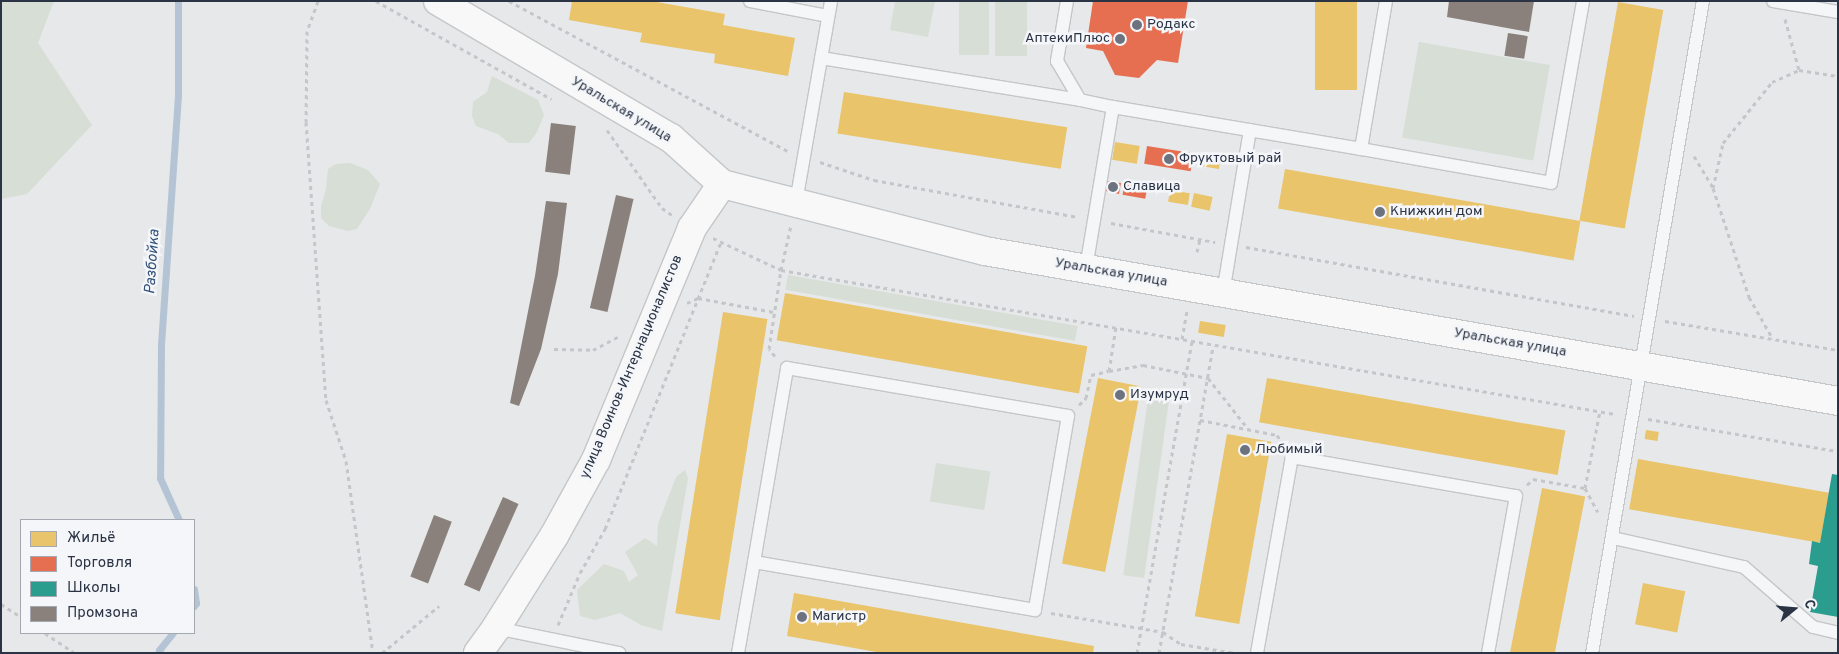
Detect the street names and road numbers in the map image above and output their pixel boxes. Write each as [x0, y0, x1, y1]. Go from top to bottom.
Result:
street label: Уральская улица [568, 73, 674, 147]
street label: улица Воинов-Интернационалистов [577, 252, 687, 482]
street label: Уральская улица [1053, 255, 1169, 291]
street label: Уральская улица [1452, 325, 1568, 361]

